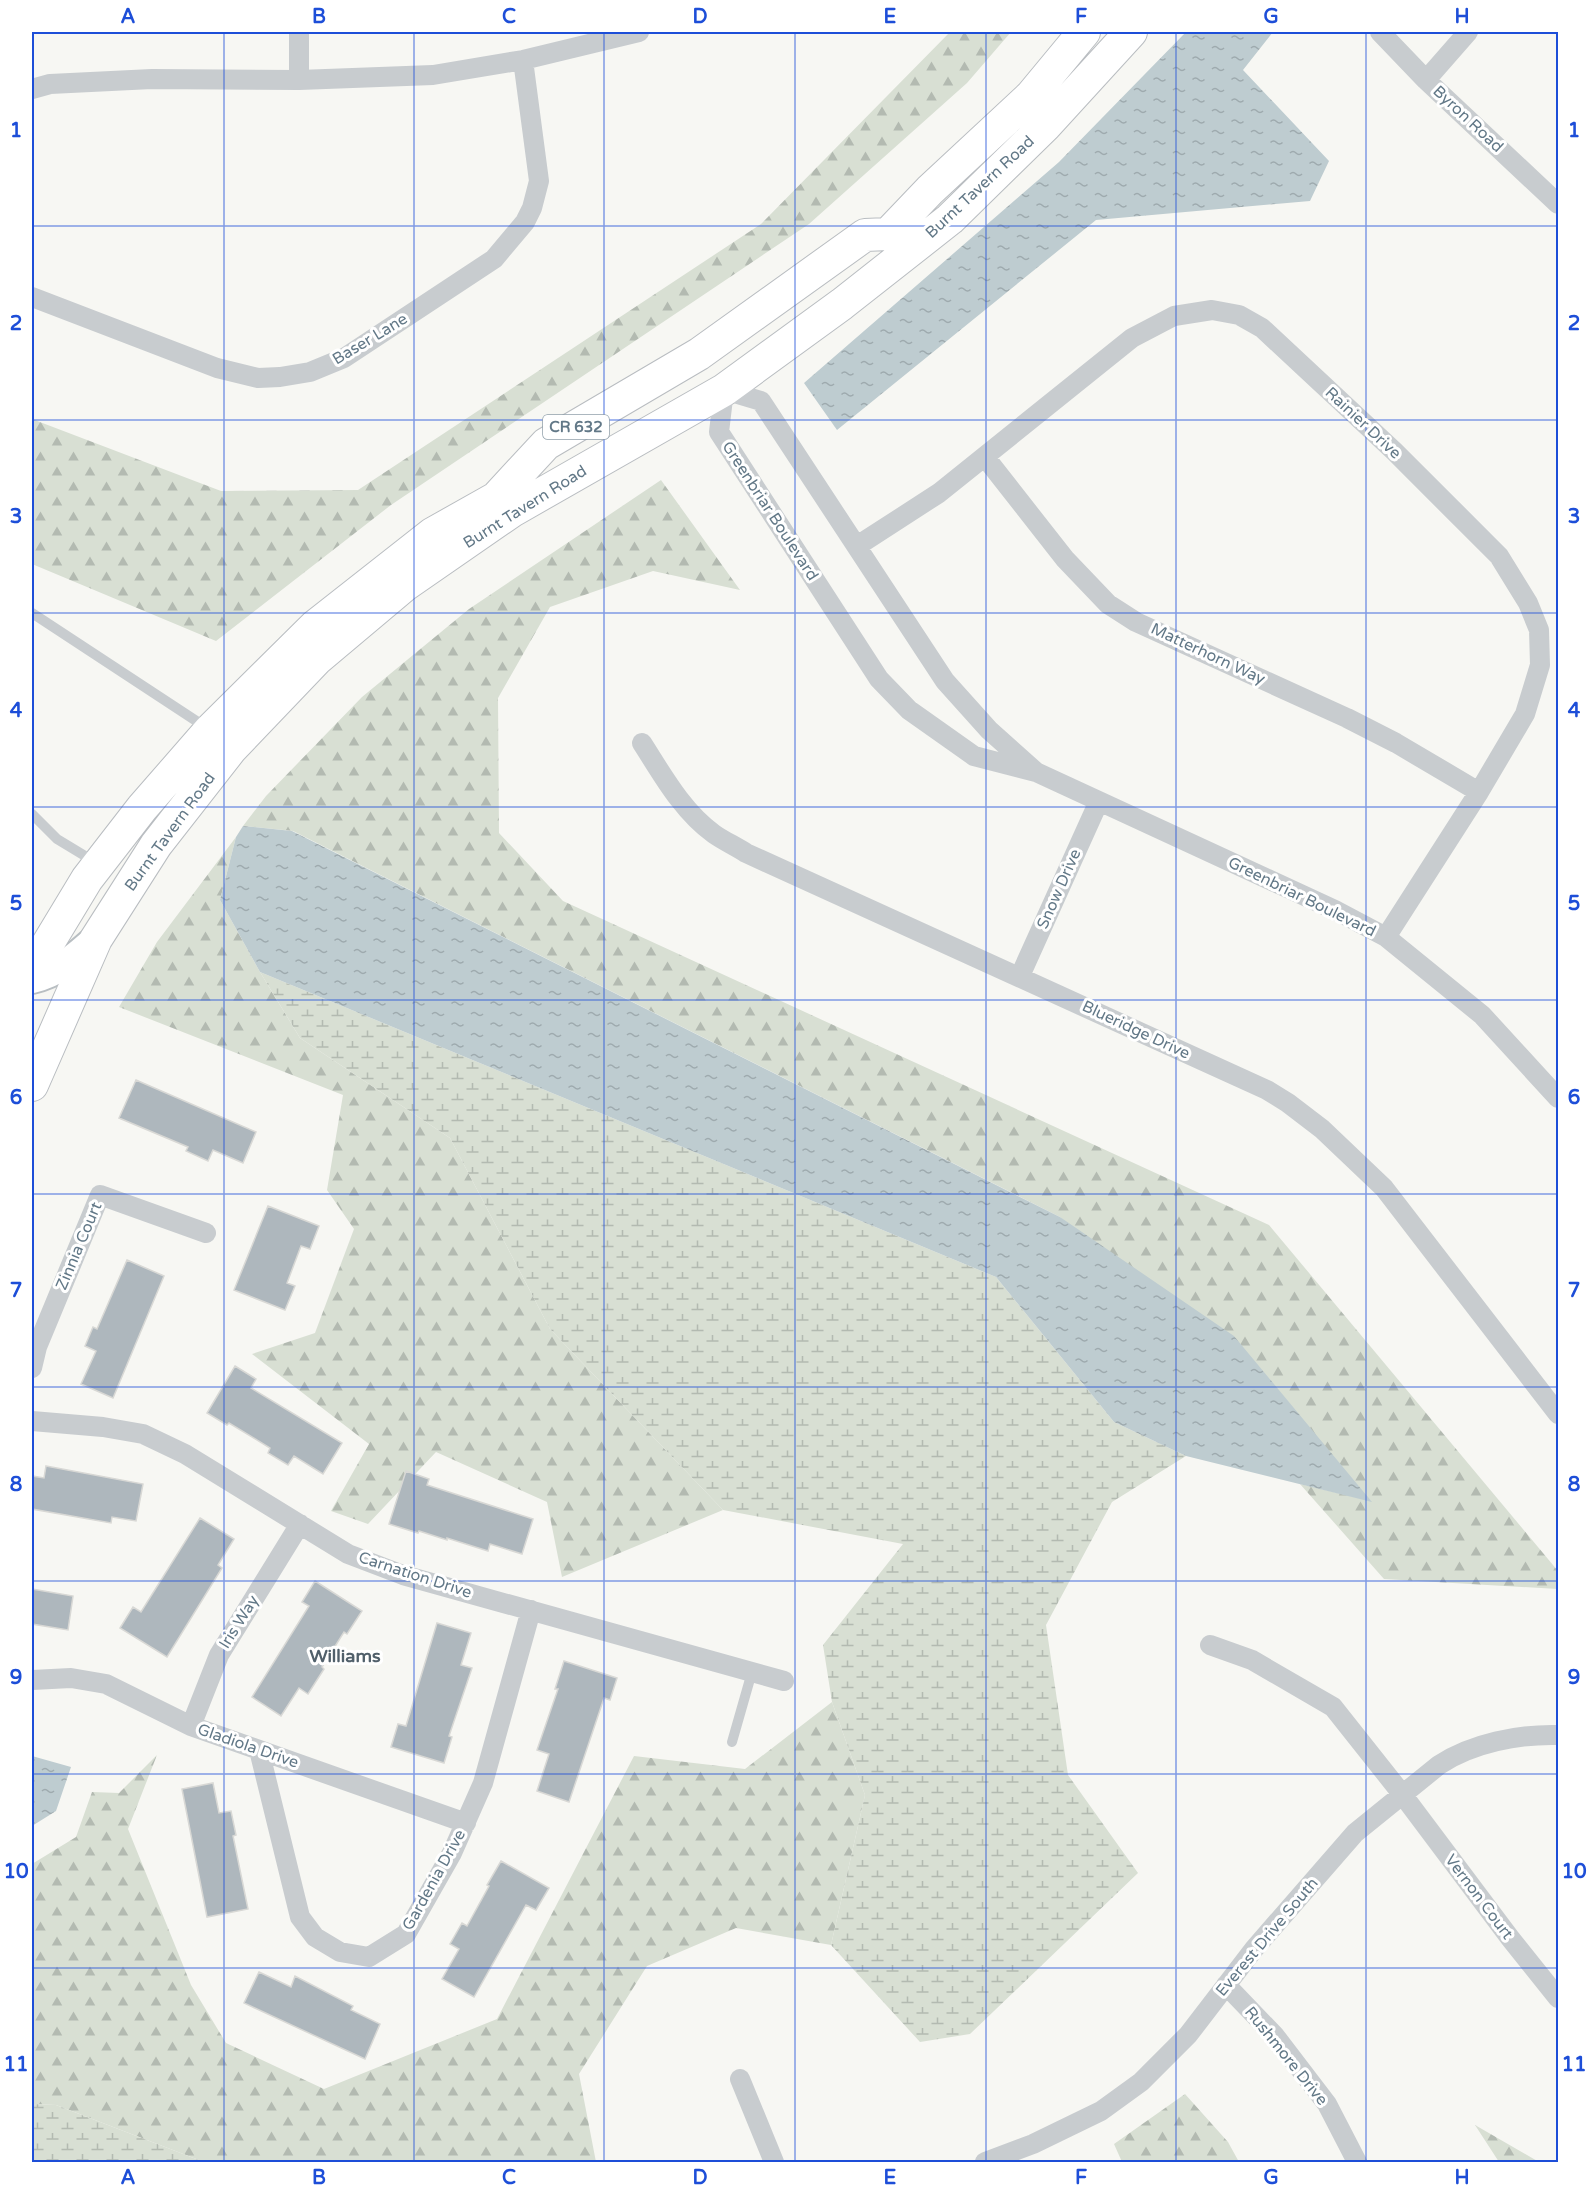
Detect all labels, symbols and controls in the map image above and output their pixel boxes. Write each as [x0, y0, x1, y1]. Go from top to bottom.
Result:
text: A [121, 5, 136, 29]
text: B [312, 5, 326, 29]
text: C [502, 5, 516, 29]
text: D [692, 5, 708, 29]
text: E [884, 5, 897, 29]
text: F [1075, 5, 1087, 29]
text: G [1263, 5, 1279, 29]
text: H [1454, 5, 1470, 29]
street label: Byron Road [1429, 81, 1507, 157]
text: 1 [10, 119, 22, 143]
text: 1 [1568, 119, 1580, 143]
street label: Burnt Tavern Road [921, 131, 1039, 243]
street label: Baser Lane [329, 309, 411, 369]
text: 2 [10, 312, 22, 336]
text: 2 [1568, 312, 1580, 336]
street label: Rainier Drive [1321, 383, 1405, 463]
road number: CR 632 [543, 415, 609, 439]
street label: Greenbriar Boulevard [717, 438, 823, 584]
street label: Burnt Tavern Road [460, 461, 590, 553]
text: 3 [10, 505, 22, 529]
text: 3 [1568, 505, 1580, 529]
street label: Matterhorn Way [1148, 619, 1269, 689]
text: 4 [10, 699, 23, 723]
text: 4 [1568, 699, 1581, 723]
street label: Burnt Tavern Road [120, 769, 220, 895]
street label: Snow Drive [1033, 846, 1085, 932]
street label: Greenbriar Boulevard [1225, 852, 1379, 942]
text: 5 [10, 892, 22, 916]
text: 5 [1568, 892, 1580, 916]
street label: Blueridge Drive [1079, 996, 1193, 1064]
text: 6 [10, 1086, 22, 1110]
text: 6 [1568, 1086, 1580, 1110]
street label: Zinnia Court [52, 1199, 106, 1293]
text: 7 [10, 1279, 22, 1303]
text: 7 [1568, 1279, 1580, 1303]
text: 8 [10, 1473, 22, 1497]
text: 8 [1568, 1473, 1580, 1497]
street label: Carnation Drive [356, 1547, 474, 1603]
street label: Iris Way [215, 1591, 263, 1652]
district label: Williams [309, 1645, 381, 1667]
text: 9 [10, 1666, 22, 1690]
text: 9 [1568, 1666, 1580, 1690]
street label: Gladiola Drive [195, 1719, 301, 1773]
street label: Gardenia Drive [398, 1826, 470, 1934]
street label: Vernon Court [1441, 1851, 1517, 1943]
text: 10 [3, 1860, 29, 1884]
text: 10 [1561, 1860, 1587, 1884]
street label: Everest Drive South [1211, 1874, 1323, 2000]
street label: Rushmore Drive [1240, 2002, 1332, 2110]
text: 11 [3, 2053, 29, 2077]
text: 11 [1561, 2053, 1587, 2077]
text: A [121, 2166, 136, 2190]
text: B [312, 2166, 326, 2190]
text: C [502, 2166, 516, 2190]
text: D [692, 2166, 708, 2190]
text: E [884, 2166, 897, 2190]
text: F [1075, 2166, 1087, 2190]
text: G [1263, 2166, 1279, 2190]
text: H [1454, 2166, 1470, 2190]

